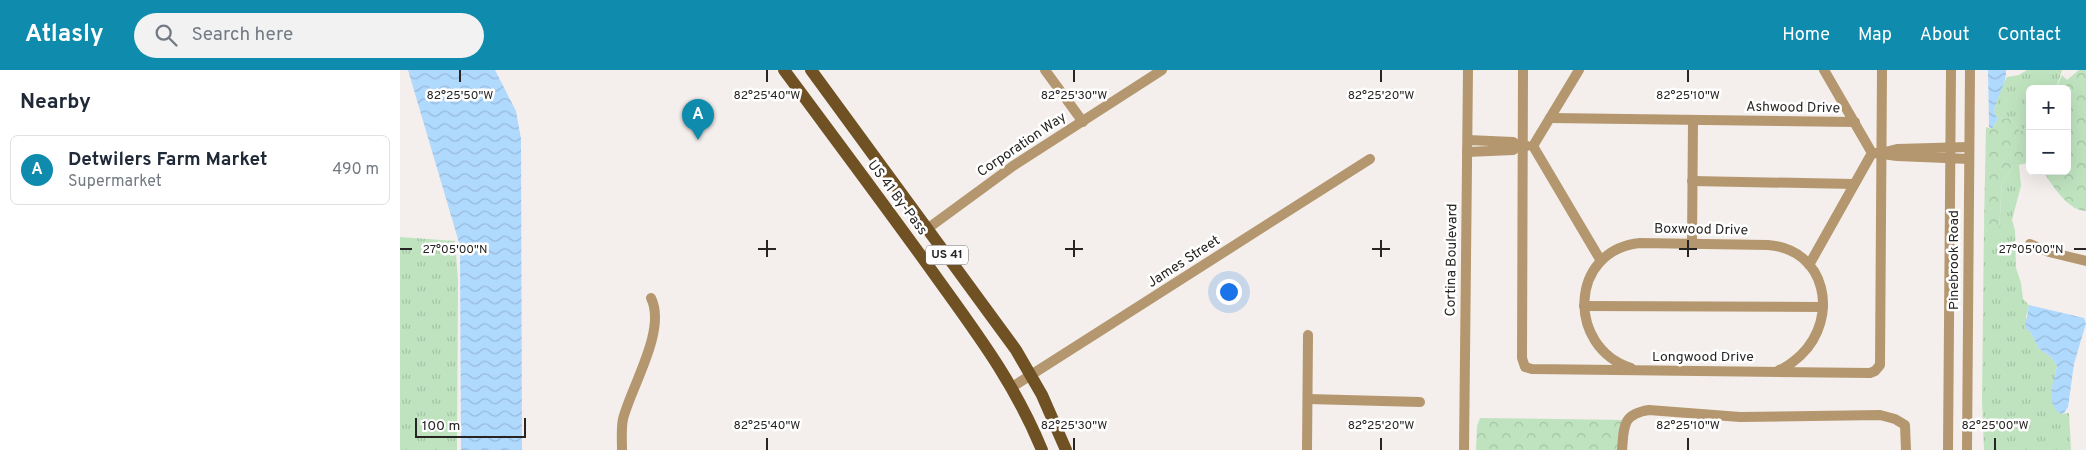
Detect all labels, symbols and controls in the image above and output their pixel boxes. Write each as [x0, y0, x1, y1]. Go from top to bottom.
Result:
search box [134, 13, 484, 58]
text: Atlasly [25, 20, 104, 50]
icon: search [152, 21, 180, 49]
text: Search here [192, 23, 293, 47]
text: Home [1782, 24, 1830, 47]
text: Map [1858, 24, 1892, 47]
text: About [1920, 24, 1969, 47]
text: Contact [1997, 24, 2061, 47]
map controls [2026, 85, 2071, 175]
button: + [2026, 85, 2071, 130]
text: 82°25'50"W [427, 88, 493, 104]
text: 82°25'40"W [734, 88, 800, 104]
text: 82°25'30"W [1041, 88, 1107, 104]
text: 82°25'20"W [1348, 88, 1414, 104]
text: 82°25'10"W [1656, 88, 1720, 104]
text: Nearby [20, 89, 91, 116]
pin: A [682, 99, 714, 140]
street label: Ashwood Drive [1746, 99, 1840, 117]
street label: Corporation Way [974, 109, 1070, 181]
button: − [2026, 130, 2071, 175]
text: Detwilers Farm Market [68, 148, 267, 172]
street label: US 41 By-Pass [863, 157, 931, 239]
text: A [31, 160, 43, 180]
text: 490 m [332, 160, 379, 180]
text: Supermarket [68, 172, 162, 192]
street label: Cortina Boulevard [1443, 203, 1461, 317]
street label: Pinebrook Road [1946, 210, 1963, 310]
street label: Boxwood Drive [1654, 221, 1748, 239]
street label: James Street [1145, 232, 1223, 292]
text: 27°05'00"N [423, 242, 487, 258]
text: 27°05'00"N [1999, 242, 2063, 258]
road number: US 41 [926, 246, 968, 264]
your location [1216, 279, 1242, 305]
street label: Longwood Drive [1652, 349, 1754, 366]
scale bar [415, 415, 526, 438]
text: 100 m [422, 418, 460, 435]
text: 82°25'40"W [734, 418, 800, 434]
text: 82°25'30"W [1041, 418, 1107, 434]
text: 82°25'20"W [1348, 418, 1414, 434]
text: 82°25'10"W [1656, 418, 1720, 434]
text: 82°25'00"W [1962, 418, 2028, 434]

